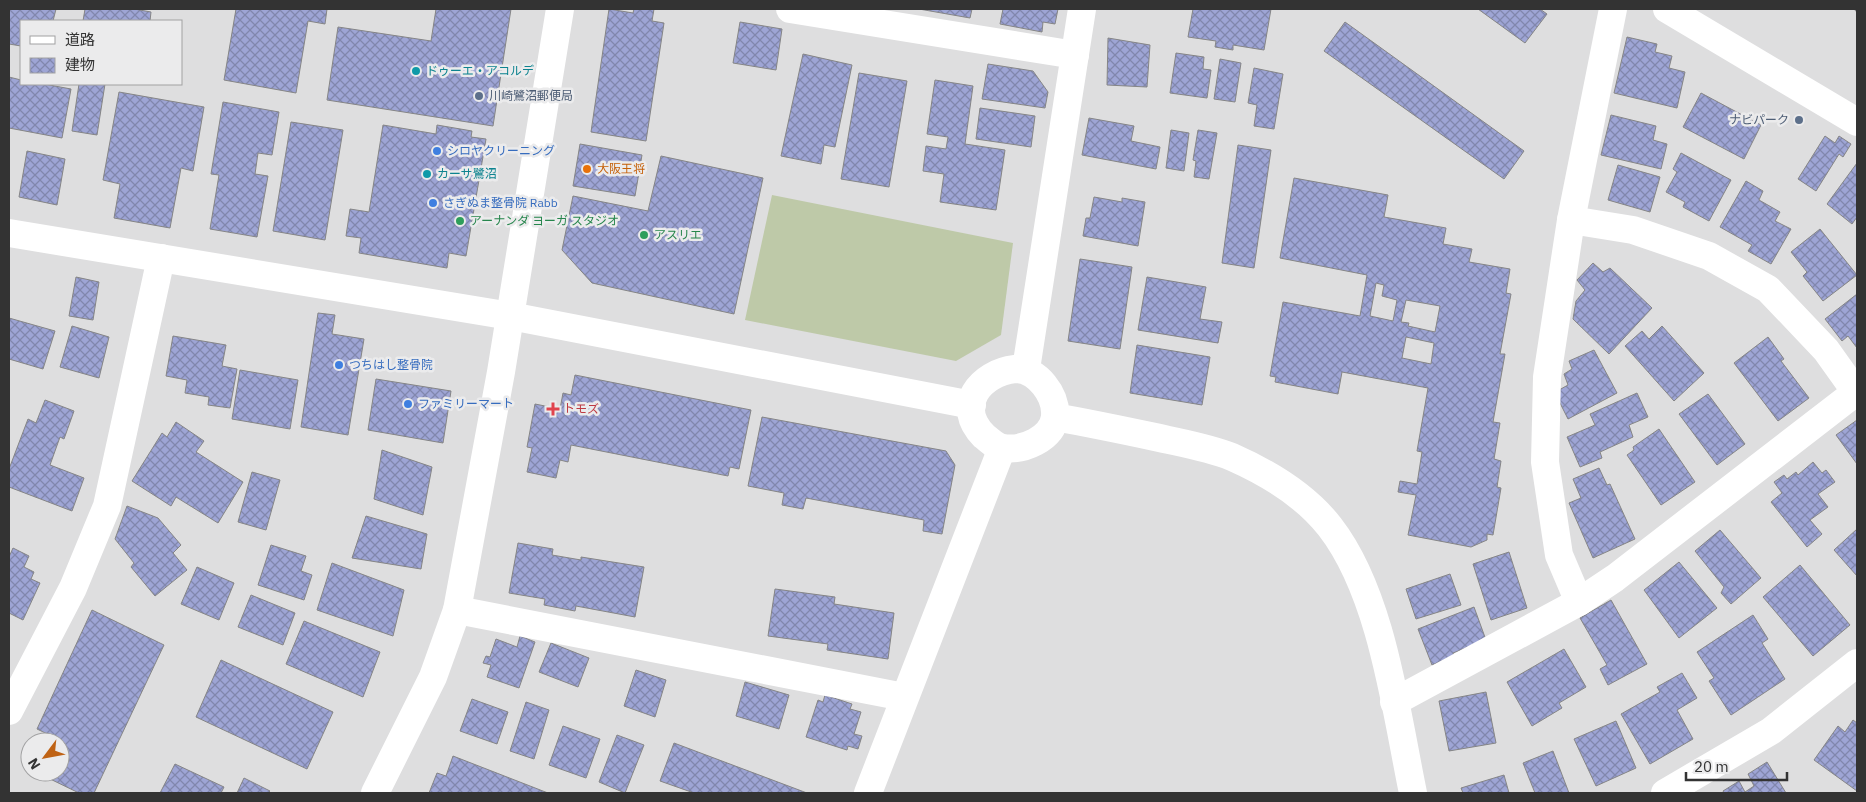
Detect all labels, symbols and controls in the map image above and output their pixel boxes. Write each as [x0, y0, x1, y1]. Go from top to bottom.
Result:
legend [20, 20, 182, 85]
text: 道路 [65, 30, 95, 49]
text: 建物 [65, 55, 95, 74]
place label: ドゥーエ・アコルデ [426, 63, 534, 78]
marker: ドゥーエ・アコルデ [410, 65, 422, 77]
place label: 川崎鷺沼郵便局 [489, 88, 573, 103]
marker: 川崎鷺沼郵便局 [473, 90, 485, 102]
place label: ナビパーク [1729, 112, 1789, 127]
marker: ナビパーク [1793, 114, 1805, 126]
place label: シロヤクリーニング [447, 143, 555, 158]
marker: シロヤクリーニング [431, 145, 443, 157]
place label: 大阪王将 [597, 161, 645, 176]
marker: 大阪王将 [581, 163, 593, 175]
place label: カーサ鷺沼 [437, 166, 497, 181]
marker: カーサ鷺沼 [421, 168, 433, 180]
place label: さぎぬま整骨院 Rabb [443, 195, 558, 210]
marker: さぎぬま整骨院 Rabb [427, 197, 439, 209]
place label: アーナンダ ヨーガ スタジオ [470, 213, 619, 228]
marker: アーナンダ ヨーガ スタジオ [454, 215, 466, 227]
place label: アスリエ [654, 227, 702, 242]
marker: アスリエ [638, 229, 650, 241]
place label: つちはし整骨院 [349, 357, 433, 372]
marker: つちはし整骨院 [333, 359, 345, 371]
place label: ファミリーマート [418, 396, 514, 411]
marker: ファミリーマート [402, 398, 414, 410]
place label: トモズ [563, 401, 599, 416]
marker: トモズ [547, 403, 559, 415]
north arrow [20, 732, 70, 782]
scale bar [1686, 750, 1787, 782]
text: N [24, 755, 44, 773]
text: 20 m [1694, 757, 1729, 776]

